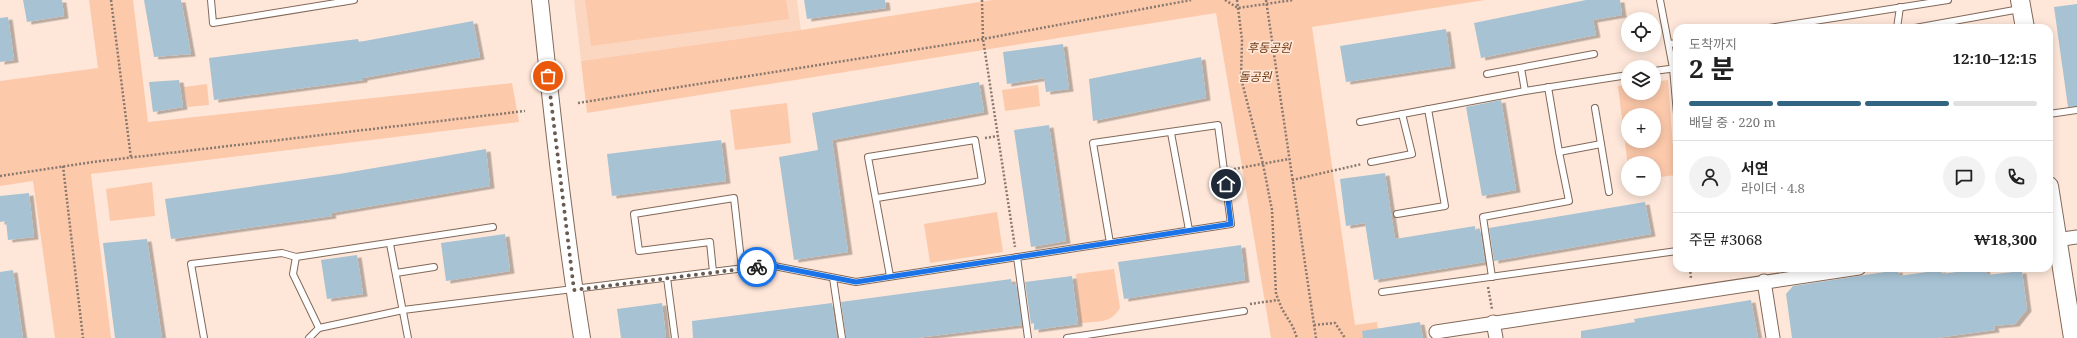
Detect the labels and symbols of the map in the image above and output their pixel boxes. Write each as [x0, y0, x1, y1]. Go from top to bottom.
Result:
park label: 후동공원 [1247, 39, 1292, 56]
pin [531, 59, 565, 93]
park label: 돌공원 [1238, 68, 1273, 85]
pin [1209, 167, 1243, 201]
courier [737, 247, 777, 287]

